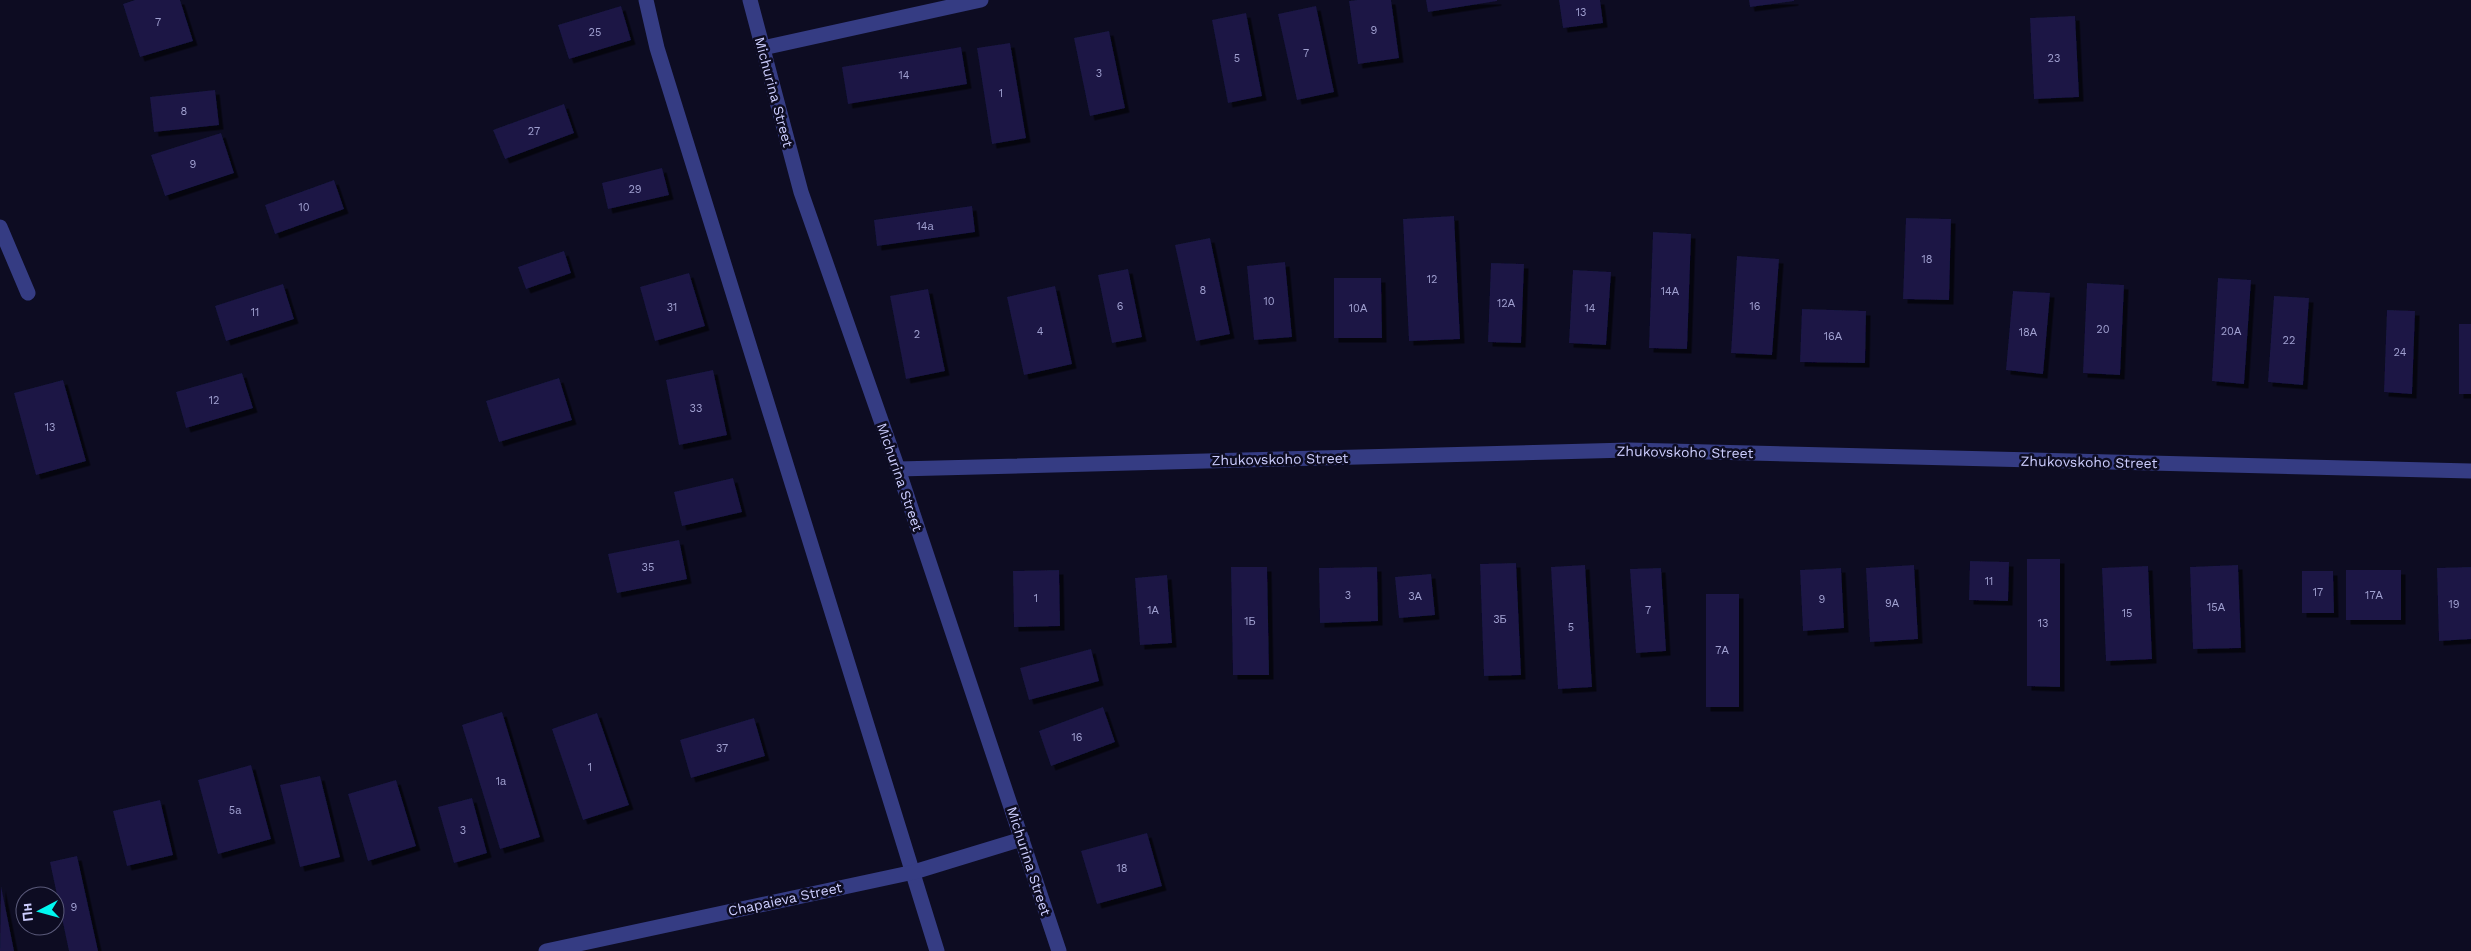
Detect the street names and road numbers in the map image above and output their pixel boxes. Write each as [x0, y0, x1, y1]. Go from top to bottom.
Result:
street label: Michurina Street [752, 35, 796, 149]
street label: Michurina Street [874, 421, 926, 533]
street label: Zhukovskoho Street [1616, 443, 1754, 461]
street label: Zhukovskoho Street [1211, 450, 1349, 468]
street label: Zhukovskoho Street [2020, 453, 2158, 471]
street label: Michurina Street [1004, 805, 1054, 918]
street label: Chapaieva Street [727, 879, 844, 919]

